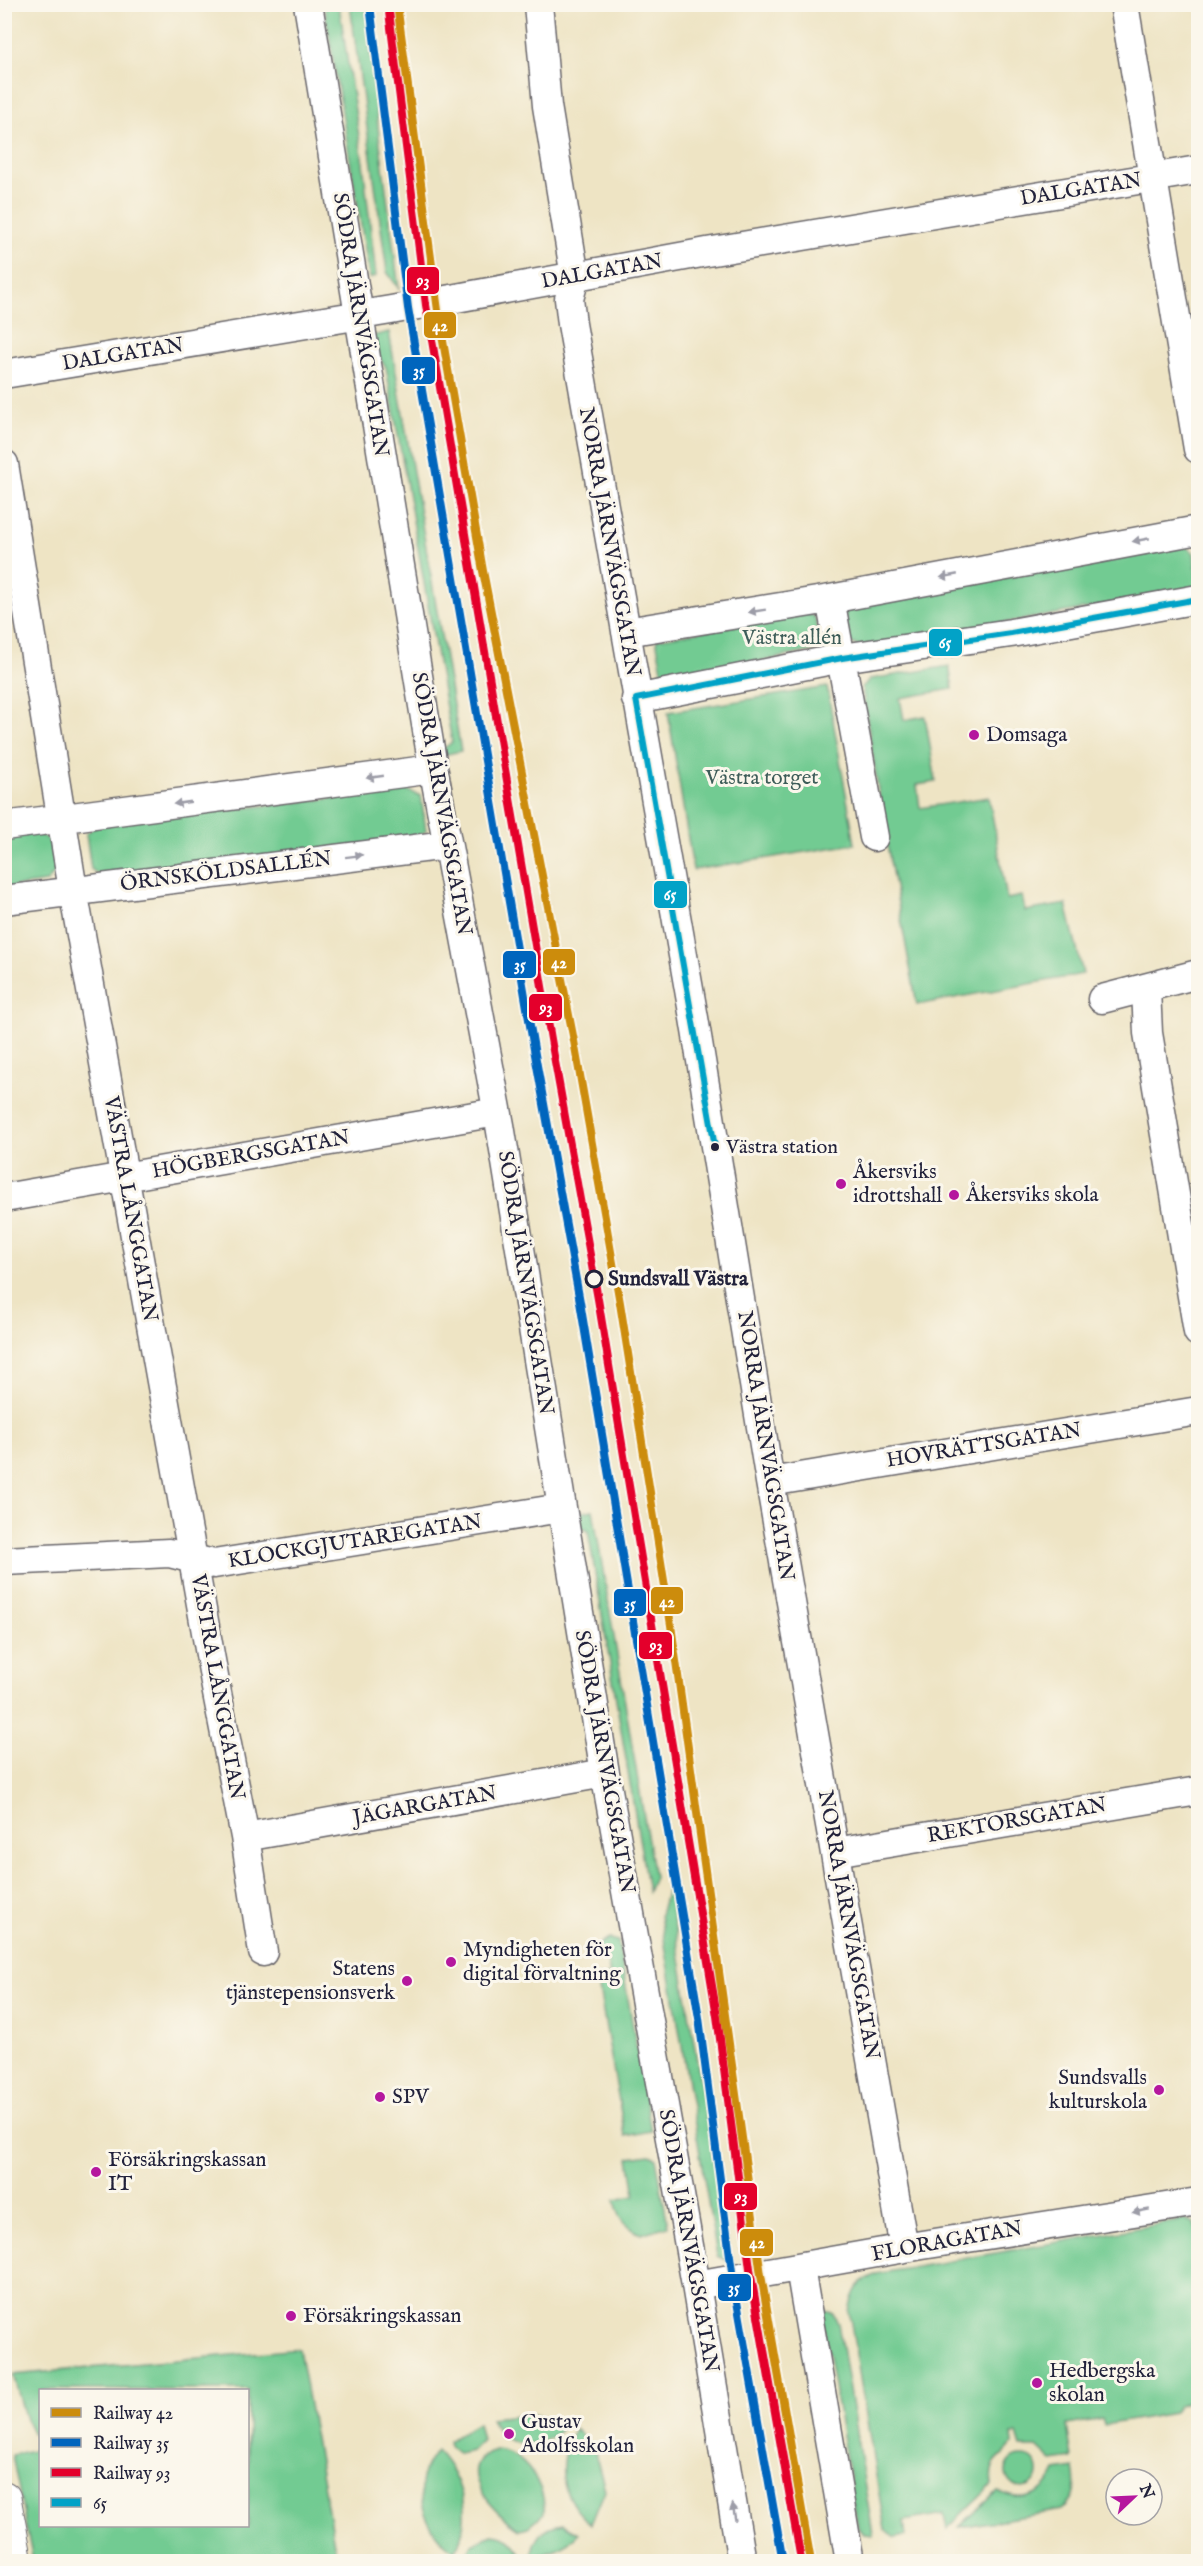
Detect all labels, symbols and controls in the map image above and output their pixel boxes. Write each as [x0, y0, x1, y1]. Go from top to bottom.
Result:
street label: DALGATAN [1018, 167, 1144, 213]
street label: SÖDRA JÄRNVÄGSGATAN [326, 191, 395, 459]
street label: DALGATAN [539, 248, 665, 296]
line badge: 93 [406, 266, 440, 295]
text: 93 [416, 272, 430, 292]
line badge: 42 [423, 311, 457, 339]
text: 42 [432, 317, 448, 337]
street label: DALGATAN [60, 332, 186, 378]
line badge: 35 [401, 356, 436, 385]
text: 35 [413, 362, 425, 382]
street label: NORRA JÄRNVÄGSGATAN [572, 405, 647, 679]
one-way arrow [1131, 536, 1150, 545]
one-way arrow [940, 572, 959, 581]
one-way arrow [748, 606, 767, 615]
park label: Västra allén [741, 625, 842, 652]
line badge: 65 [928, 628, 963, 657]
text: 65 [939, 634, 951, 654]
street label: SÖDRA JÄRNVÄGSGATAN [405, 670, 478, 938]
place label: Domsaga [986, 722, 1068, 749]
marker: Domsaga [967, 728, 981, 742]
park label: Västra torget [704, 765, 819, 792]
one-way arrow [366, 772, 385, 782]
one-way arrow [173, 798, 192, 807]
street label: ÖRNSKÖLDSALLÉN [119, 845, 333, 898]
one-way arrow [345, 851, 364, 861]
line badge: 65 [653, 880, 688, 909]
text: 65 [664, 886, 676, 906]
line badge: 42 [542, 948, 576, 976]
line badge: 35 [502, 950, 537, 979]
text: 42 [551, 954, 567, 974]
text: 35 [514, 956, 526, 976]
line badge: 93 [528, 993, 563, 1022]
text: 93 [539, 999, 553, 1019]
street label: VÄSTRA LÅNGGATAN [97, 1093, 164, 1324]
street label: HÖGBERGSGATAN [150, 1124, 352, 1186]
place label: Västra station [725, 1135, 838, 1160]
marker: Västra station [709, 1141, 721, 1153]
street label: SÖDRA JÄRNVÄGSGATAN [491, 1149, 560, 1417]
place label: Åkersviks idrottshall [852, 1158, 943, 1210]
marker: Åkersviks idrottshall [834, 1177, 848, 1191]
place label: Åkersviks skola [965, 1181, 1100, 1209]
marker: Åkersviks skola [947, 1188, 961, 1202]
place label: Sundsvall Västra [608, 1266, 749, 1293]
marker: Sundsvall Västra [585, 1270, 603, 1288]
street label: NORRA JÄRNVÄGSGATAN [730, 1309, 801, 1583]
street label: HOVRÄTTSGATAN [884, 1416, 1084, 1475]
street label: KLOCKGJUTAREGATAN [226, 1509, 484, 1575]
street label: VÄSTRA LÅNGGATAN [184, 1571, 251, 1802]
line badge: 42 [650, 1586, 684, 1615]
line badge: 35 [613, 1588, 647, 1617]
text: 42 [659, 1593, 675, 1613]
text: 35 [624, 1595, 636, 1615]
street label: SÖDRA JÄRNVÄGSGATAN [568, 1628, 641, 1896]
line badge: 93 [638, 1631, 673, 1660]
text: 93 [649, 1637, 663, 1657]
street label: JÄGARGATAN [349, 1779, 499, 1832]
street label: NORRA JÄRNVÄGSGATAN [811, 1788, 886, 2062]
street label: REKTORSGATAN [925, 1792, 1109, 1850]
place label: Myndigheten för digital förvaltning [463, 1937, 621, 1988]
marker: Myndigheten för digital förvaltning [444, 1955, 458, 1969]
place label: Statens tjänstepensionsverk [226, 1956, 396, 2007]
marker: Statens tjänstepensionsverk [400, 1974, 414, 1988]
place label: Sundsvalls kulturskola [1049, 2065, 1148, 2116]
marker: Sundsvalls kulturskola [1152, 2083, 1166, 2097]
place label: SPV [392, 2084, 430, 2111]
marker: SPV [373, 2090, 387, 2104]
street label: SÖDRA JÄRNVÄGSGATAN [652, 2107, 725, 2375]
place label: Försäkringskassan IT [108, 2147, 266, 2198]
marker: Försäkringskassan IT [89, 2165, 103, 2179]
line badge: 93 [723, 2182, 758, 2211]
text: 93 [734, 2188, 748, 2208]
one-way arrow [1131, 2207, 1150, 2216]
street label: FLORAGATAN [870, 2215, 1024, 2269]
line badge: 42 [739, 2228, 774, 2257]
text: 42 [749, 2234, 765, 2254]
line badge: 35 [717, 2273, 752, 2302]
text: 35 [728, 2279, 740, 2299]
place label: Försäkringskassan [303, 2303, 461, 2330]
marker: Försäkringskassan [284, 2309, 298, 2323]
place label: Hedbergska skolan [1049, 2358, 1156, 2409]
marker: Hedbergska skolan [1030, 2376, 1044, 2390]
legend [39, 2389, 249, 2527]
text: Railway 42 [93, 2403, 173, 2426]
place label: Gustav Adolfsskolan [520, 2409, 634, 2460]
marker: Gustav Adolfsskolan [502, 2427, 516, 2441]
text: Railway 35 [93, 2433, 170, 2456]
text: Railway 93 [93, 2463, 171, 2486]
north arrow [1104, 2467, 1164, 2527]
text: N [1134, 2481, 1158, 2502]
text: 65 [93, 2493, 108, 2516]
one-way arrow [729, 2503, 738, 2522]

